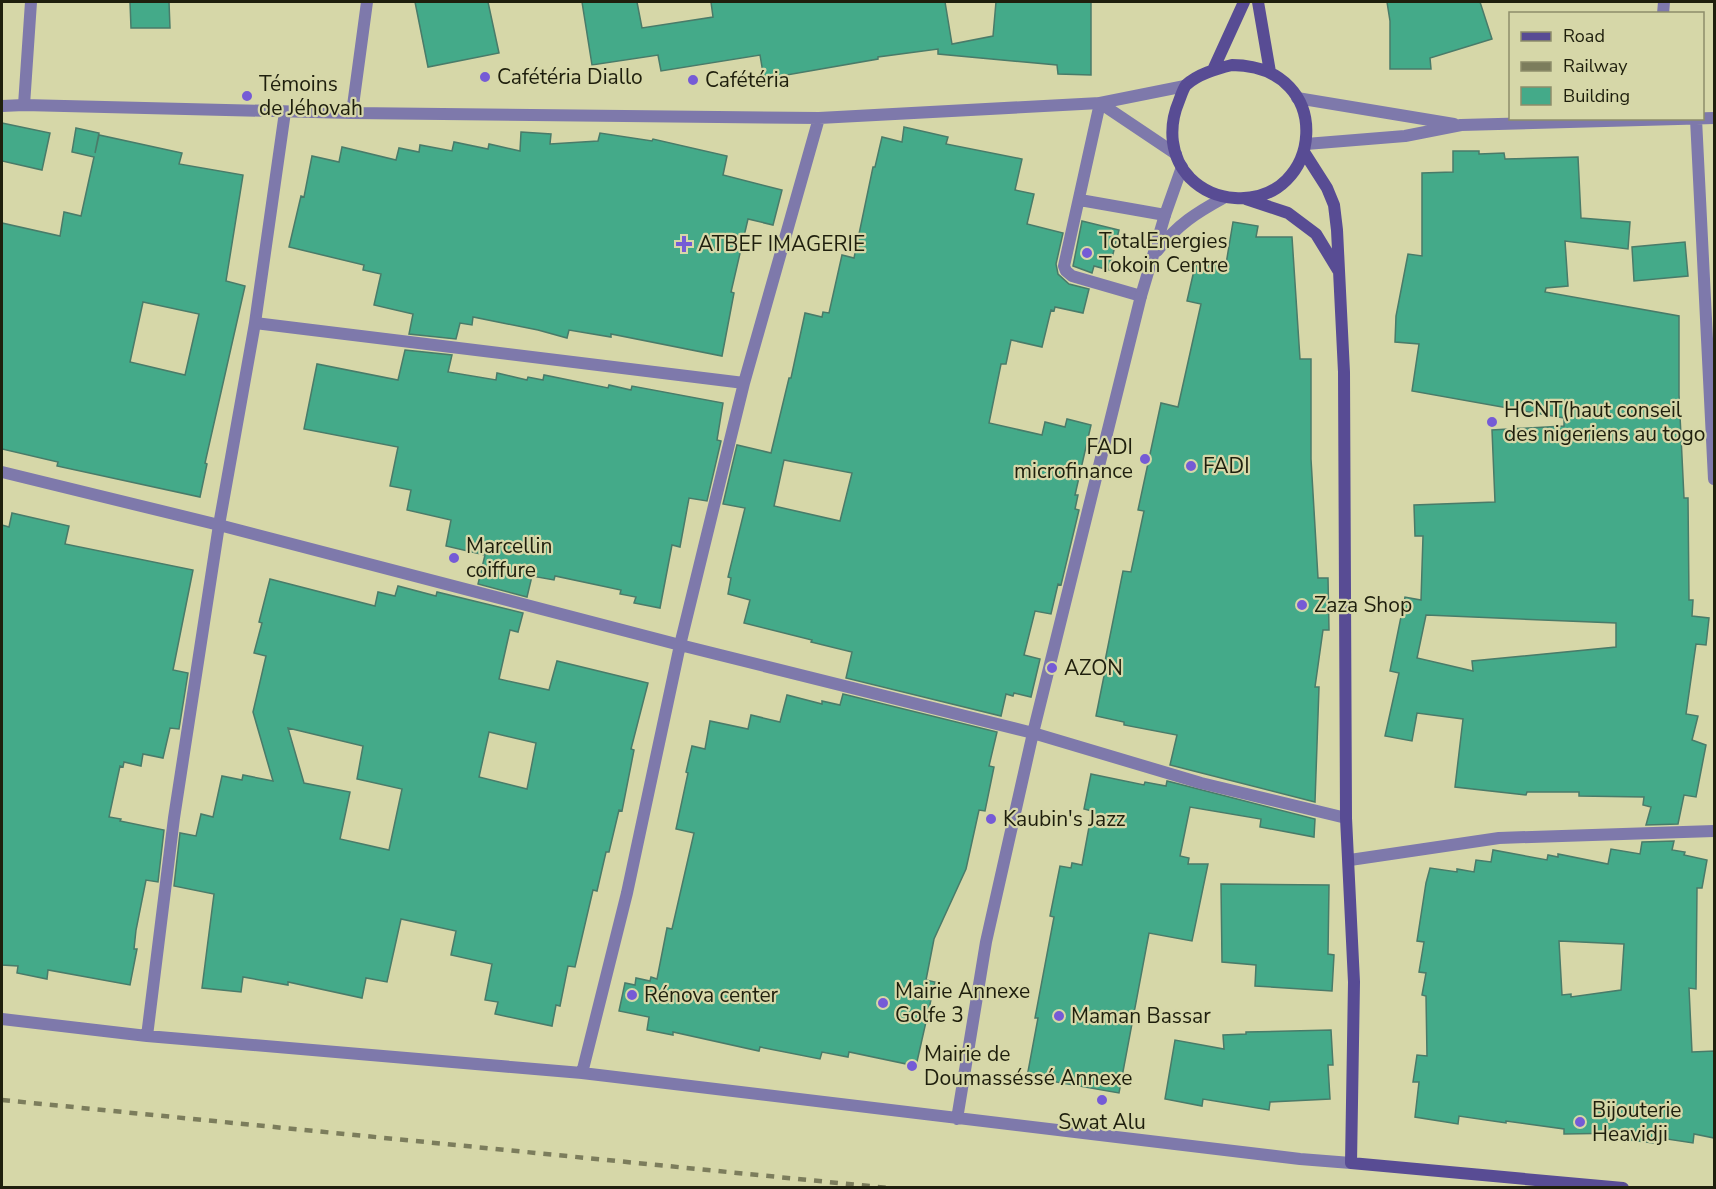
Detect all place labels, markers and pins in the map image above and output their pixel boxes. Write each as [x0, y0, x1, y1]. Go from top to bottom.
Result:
place label: Cafétéria Diallo [497, 63, 643, 91]
place label: Cafétéria [705, 66, 790, 94]
place label: Témoins de Jéhovah [259, 70, 363, 122]
marker: Cafétéria Diallo [478, 70, 492, 84]
marker: Cafétéria [686, 73, 700, 87]
marker: Témoins de Jéhovah [240, 89, 254, 103]
place label: TotalEnergies Tokoin Centre [1099, 227, 1228, 279]
place label: ATBEF IMAGERIE [698, 230, 865, 258]
marker: ATBEF IMAGERIE [675, 235, 693, 253]
marker: TotalEnergies Tokoin Centre [1080, 246, 1094, 260]
place label: HCNT(haut conseil des nigeriens au togo [1504, 396, 1705, 448]
marker: HCNT(haut conseil des nigeriens au togo [1485, 415, 1499, 429]
place label: FADI microfinance [1014, 433, 1133, 485]
marker: FADI microfinance [1138, 452, 1152, 466]
place label: FADI [1203, 452, 1250, 480]
marker: FADI [1184, 459, 1198, 473]
place label: Marcellin coiffure [466, 532, 552, 584]
marker: Marcellin coiffure [447, 551, 461, 565]
place label: Zaza Shop [1314, 591, 1412, 619]
marker: Zaza Shop [1295, 598, 1309, 612]
place label: AZON [1064, 654, 1123, 682]
marker: AZON [1045, 661, 1059, 675]
place label: Kaubin's Jazz [1003, 805, 1126, 833]
marker: Kaubin's Jazz [984, 812, 998, 826]
place label: Mairie Annexe Golfe 3 [895, 977, 1030, 1029]
place label: Rénova center [644, 981, 779, 1009]
marker: Rénova center [625, 988, 639, 1002]
marker: Mairie Annexe Golfe 3 [876, 996, 890, 1010]
place label: Maman Bassar [1071, 1002, 1211, 1030]
marker: Maman Bassar [1052, 1009, 1066, 1023]
place label: Mairie de Doumasséssé Annexe [924, 1040, 1133, 1092]
marker: Mairie de Doumasséssé Annexe [905, 1059, 919, 1073]
marker: Swat Alu [1095, 1093, 1109, 1107]
place label: Bijouterie Heavidji [1592, 1096, 1681, 1148]
place label: Swat Alu [1058, 1108, 1146, 1136]
marker: Bijouterie Heavidji [1573, 1115, 1587, 1129]

